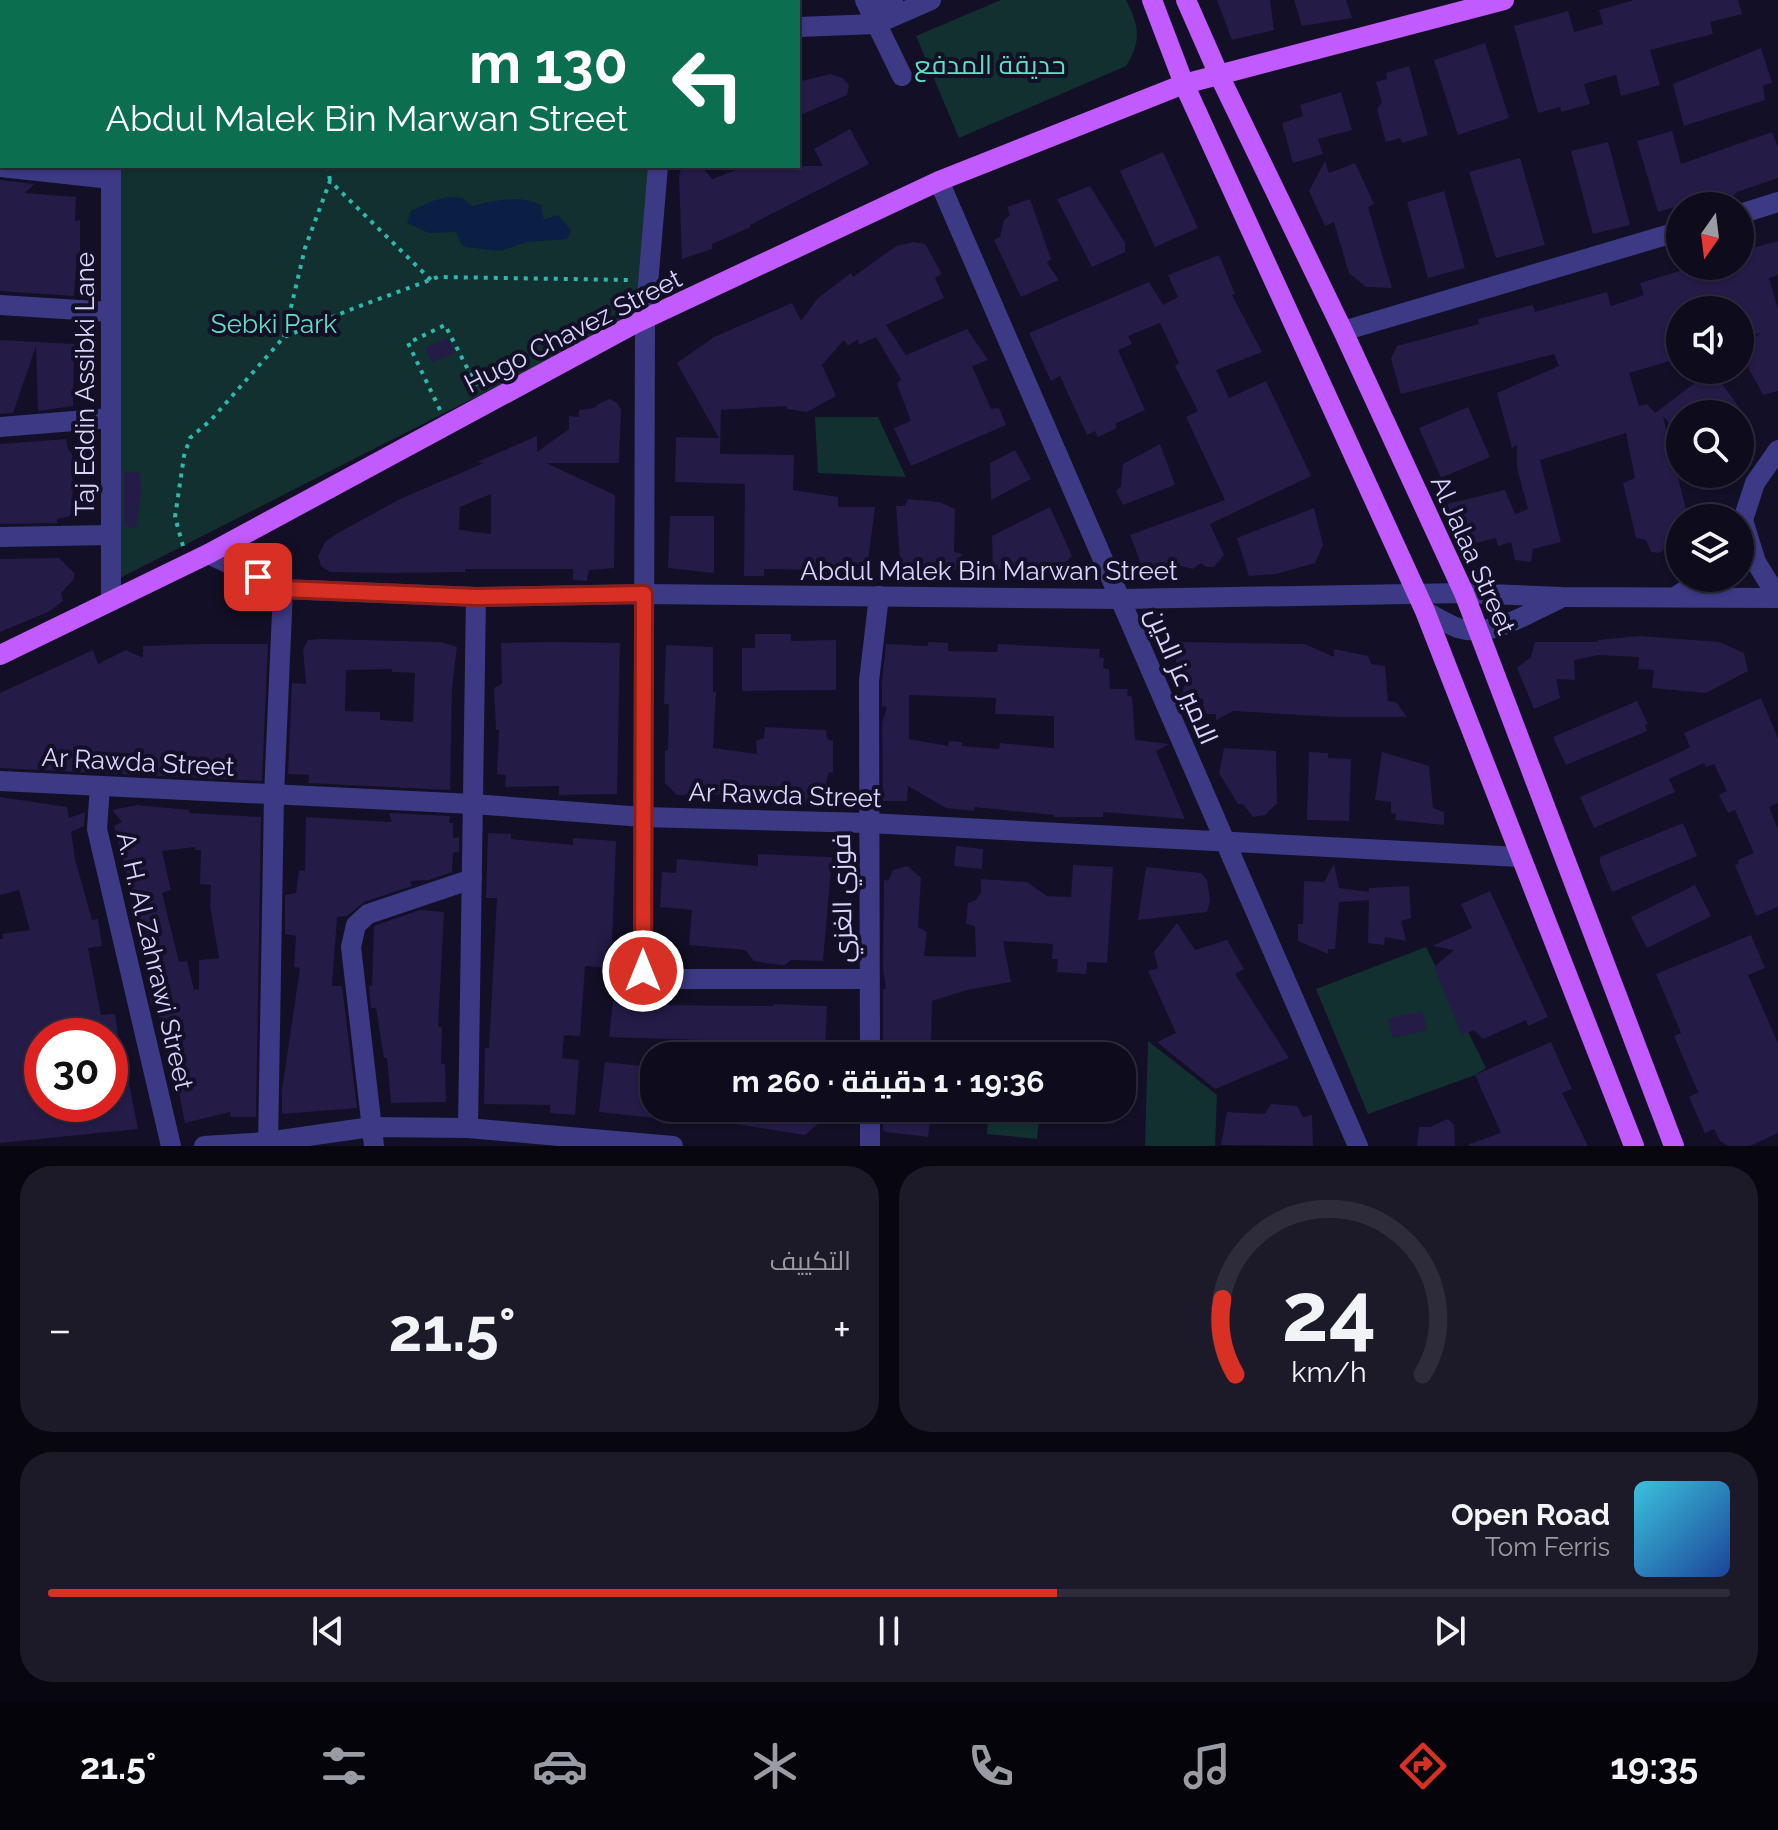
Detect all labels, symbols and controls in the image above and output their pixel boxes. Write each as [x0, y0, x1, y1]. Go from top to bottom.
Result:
text: 130 m [469, 30, 628, 96]
icon: left [656, 32, 760, 136]
park label: حديقة المدفع [914, 50, 1066, 82]
text: Abdul Malek Bin Marwan Street [106, 97, 628, 139]
north arrow [1666, 192, 1754, 280]
map controls [1666, 192, 1754, 592]
street label: Taj Eddin Assibki Lane [70, 252, 100, 516]
street label: Hugo Chavez Street [459, 263, 687, 399]
button: sound [1666, 296, 1754, 384]
park label: Sebki Park [211, 309, 337, 339]
button: search [1666, 400, 1754, 488]
street label: Al Jalaa Street [1425, 471, 1521, 639]
button: layers [1666, 504, 1754, 592]
pin [224, 543, 292, 611]
icon: arrive [236, 555, 280, 599]
street label: Abdul Malek Bin Marwan Street [800, 556, 1178, 586]
street label: الامير عز الدين [1139, 603, 1224, 749]
street label: Ar Rawda Street [41, 742, 235, 782]
street label: Ar Rawda Street [688, 777, 882, 813]
street label: A. H. Al Zahrawi Street [111, 829, 199, 1093]
street label: فوزي الغزي [826, 833, 863, 963]
position arrow [601, 929, 685, 1013]
speed limit sign: 30 [24, 1018, 128, 1122]
text: 19:36 · 1 دقيقة · 260 m [732, 1064, 1044, 1099]
text: التكييف [769, 1246, 851, 1276]
text: 24 [1281, 1263, 1376, 1360]
text: 21.5° [389, 1295, 516, 1365]
text: − [48, 1304, 72, 1355]
text: + [833, 1304, 851, 1355]
text: km/h [1291, 1355, 1366, 1389]
text: Open Road [1451, 1497, 1610, 1532]
text: Tom Ferris [1485, 1532, 1610, 1562]
icon: previous [306, 1609, 350, 1653]
icon: pause [867, 1609, 911, 1653]
icon: next [1428, 1609, 1472, 1653]
icon: filters [316, 1738, 372, 1794]
icon: car [532, 1738, 588, 1794]
icon: climate [747, 1738, 803, 1794]
icon: phone [963, 1738, 1019, 1794]
icon: music [1179, 1738, 1235, 1794]
icon: directions [1395, 1738, 1451, 1794]
text: 21.5° [80, 1745, 156, 1787]
text: 19:35 [1610, 1745, 1698, 1787]

